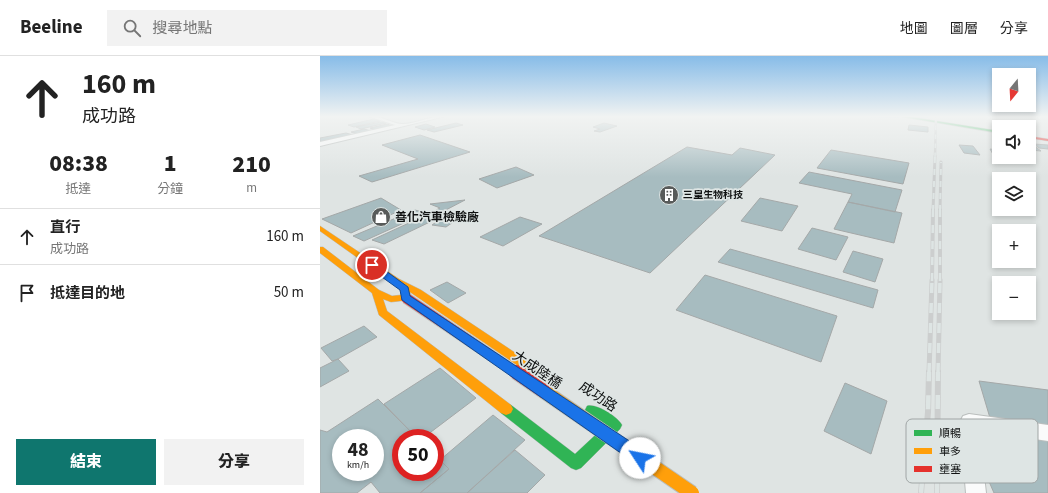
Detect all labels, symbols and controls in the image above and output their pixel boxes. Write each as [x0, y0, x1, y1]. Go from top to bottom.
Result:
search box [107, 10, 387, 46]
text: Beeline [20, 14, 83, 41]
icon: search [121, 17, 143, 39]
text: 搜尋地點 [153, 18, 213, 39]
text: 地圖 [900, 19, 928, 39]
text: 圖層 [950, 19, 978, 39]
text: 分享 [1000, 19, 1028, 39]
text: 160 m [82, 64, 156, 104]
north arrow [992, 68, 1036, 112]
map controls [992, 68, 1036, 320]
icon: ahead [16, 72, 68, 124]
text: 成功路 [82, 104, 136, 129]
button: sound [992, 120, 1036, 164]
text: 08:38 [49, 146, 108, 181]
text: 1 [164, 146, 177, 181]
text: 210 [232, 147, 271, 182]
button: layers [992, 172, 1036, 216]
text: m [246, 179, 257, 197]
text: 抵達 [66, 180, 92, 198]
text: 分鐘 [157, 180, 183, 198]
building icon: 三皇生物科技 [658, 184, 680, 206]
place label: 三皇生物科技 [683, 188, 743, 202]
shop icon: 善化汽車檢驗廠 [370, 206, 392, 228]
place label: 善化汽車檢驗廠 [395, 209, 479, 226]
text: 直行 [50, 217, 80, 238]
button: + [992, 224, 1036, 268]
icon: ahead [16, 226, 38, 248]
text: 160 m [266, 226, 304, 247]
text: 成功路 [50, 240, 89, 258]
pin [355, 248, 389, 282]
icon: arrive [361, 254, 383, 276]
button: − [992, 276, 1036, 320]
icon: arrive [16, 282, 38, 304]
text: 50 m [274, 282, 304, 303]
text: 抵達目的地 [50, 283, 125, 304]
street label: 大成陸橋 [508, 346, 566, 394]
street label: 成功路 [575, 377, 621, 417]
legend [906, 419, 1038, 483]
text: 順暢 [939, 426, 961, 441]
speed limit sign: 50 [392, 429, 444, 481]
text: 48 [347, 436, 369, 464]
position arrow [619, 437, 661, 479]
button: 結束 [16, 439, 156, 485]
button: 分享 [164, 439, 304, 485]
text: 車多 [939, 444, 961, 459]
text: km/h [347, 458, 369, 472]
text: 壅塞 [939, 462, 961, 477]

